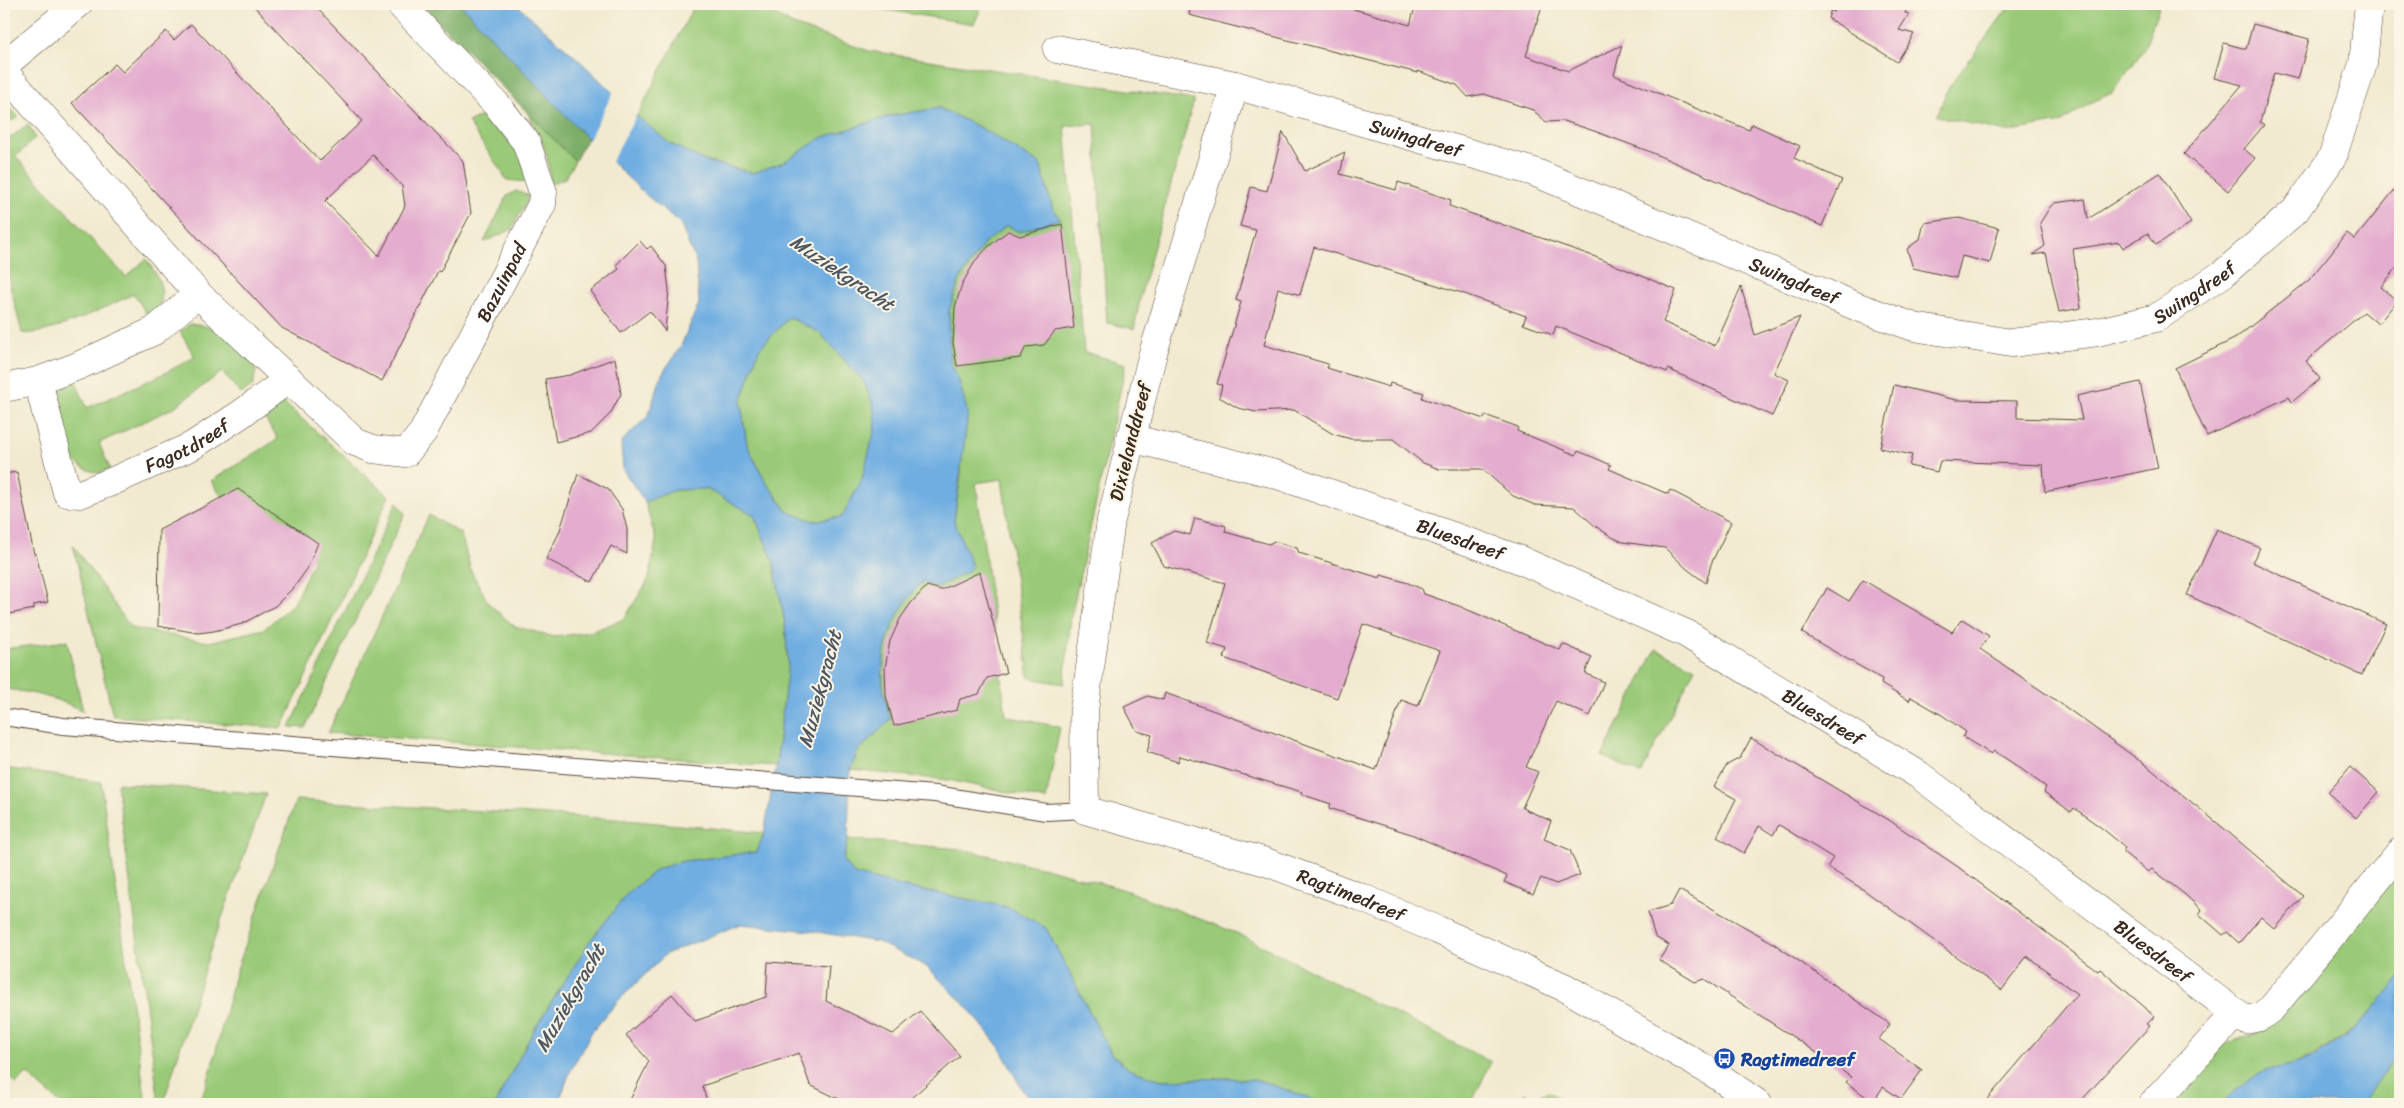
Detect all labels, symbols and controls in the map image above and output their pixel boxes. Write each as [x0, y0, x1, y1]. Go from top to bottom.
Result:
street label: Swingdreef [1366, 108, 1468, 167]
water label: Muziekgracht [783, 225, 903, 322]
street label: Bazuinpad [467, 235, 537, 328]
street label: Swingdreef [1744, 247, 1846, 315]
street label: Swingdreef [2145, 252, 2245, 333]
street label: Dixielanddreef [1099, 377, 1161, 505]
street label: Fagotdreef [139, 408, 238, 482]
street label: Bluesdreef [1412, 508, 1512, 570]
water label: Muziekgracht [788, 624, 853, 751]
street label: Bluesdreef [1776, 679, 1873, 756]
street label: Ragtimedreef [1293, 859, 1412, 932]
street label: Bluesdreef [2107, 910, 2202, 993]
water label: Muziekgracht [525, 935, 616, 1059]
place label: Ragtimedreef [1740, 1043, 1857, 1076]
bus stop icon: Ragtimedreef [1713, 1047, 1737, 1071]

